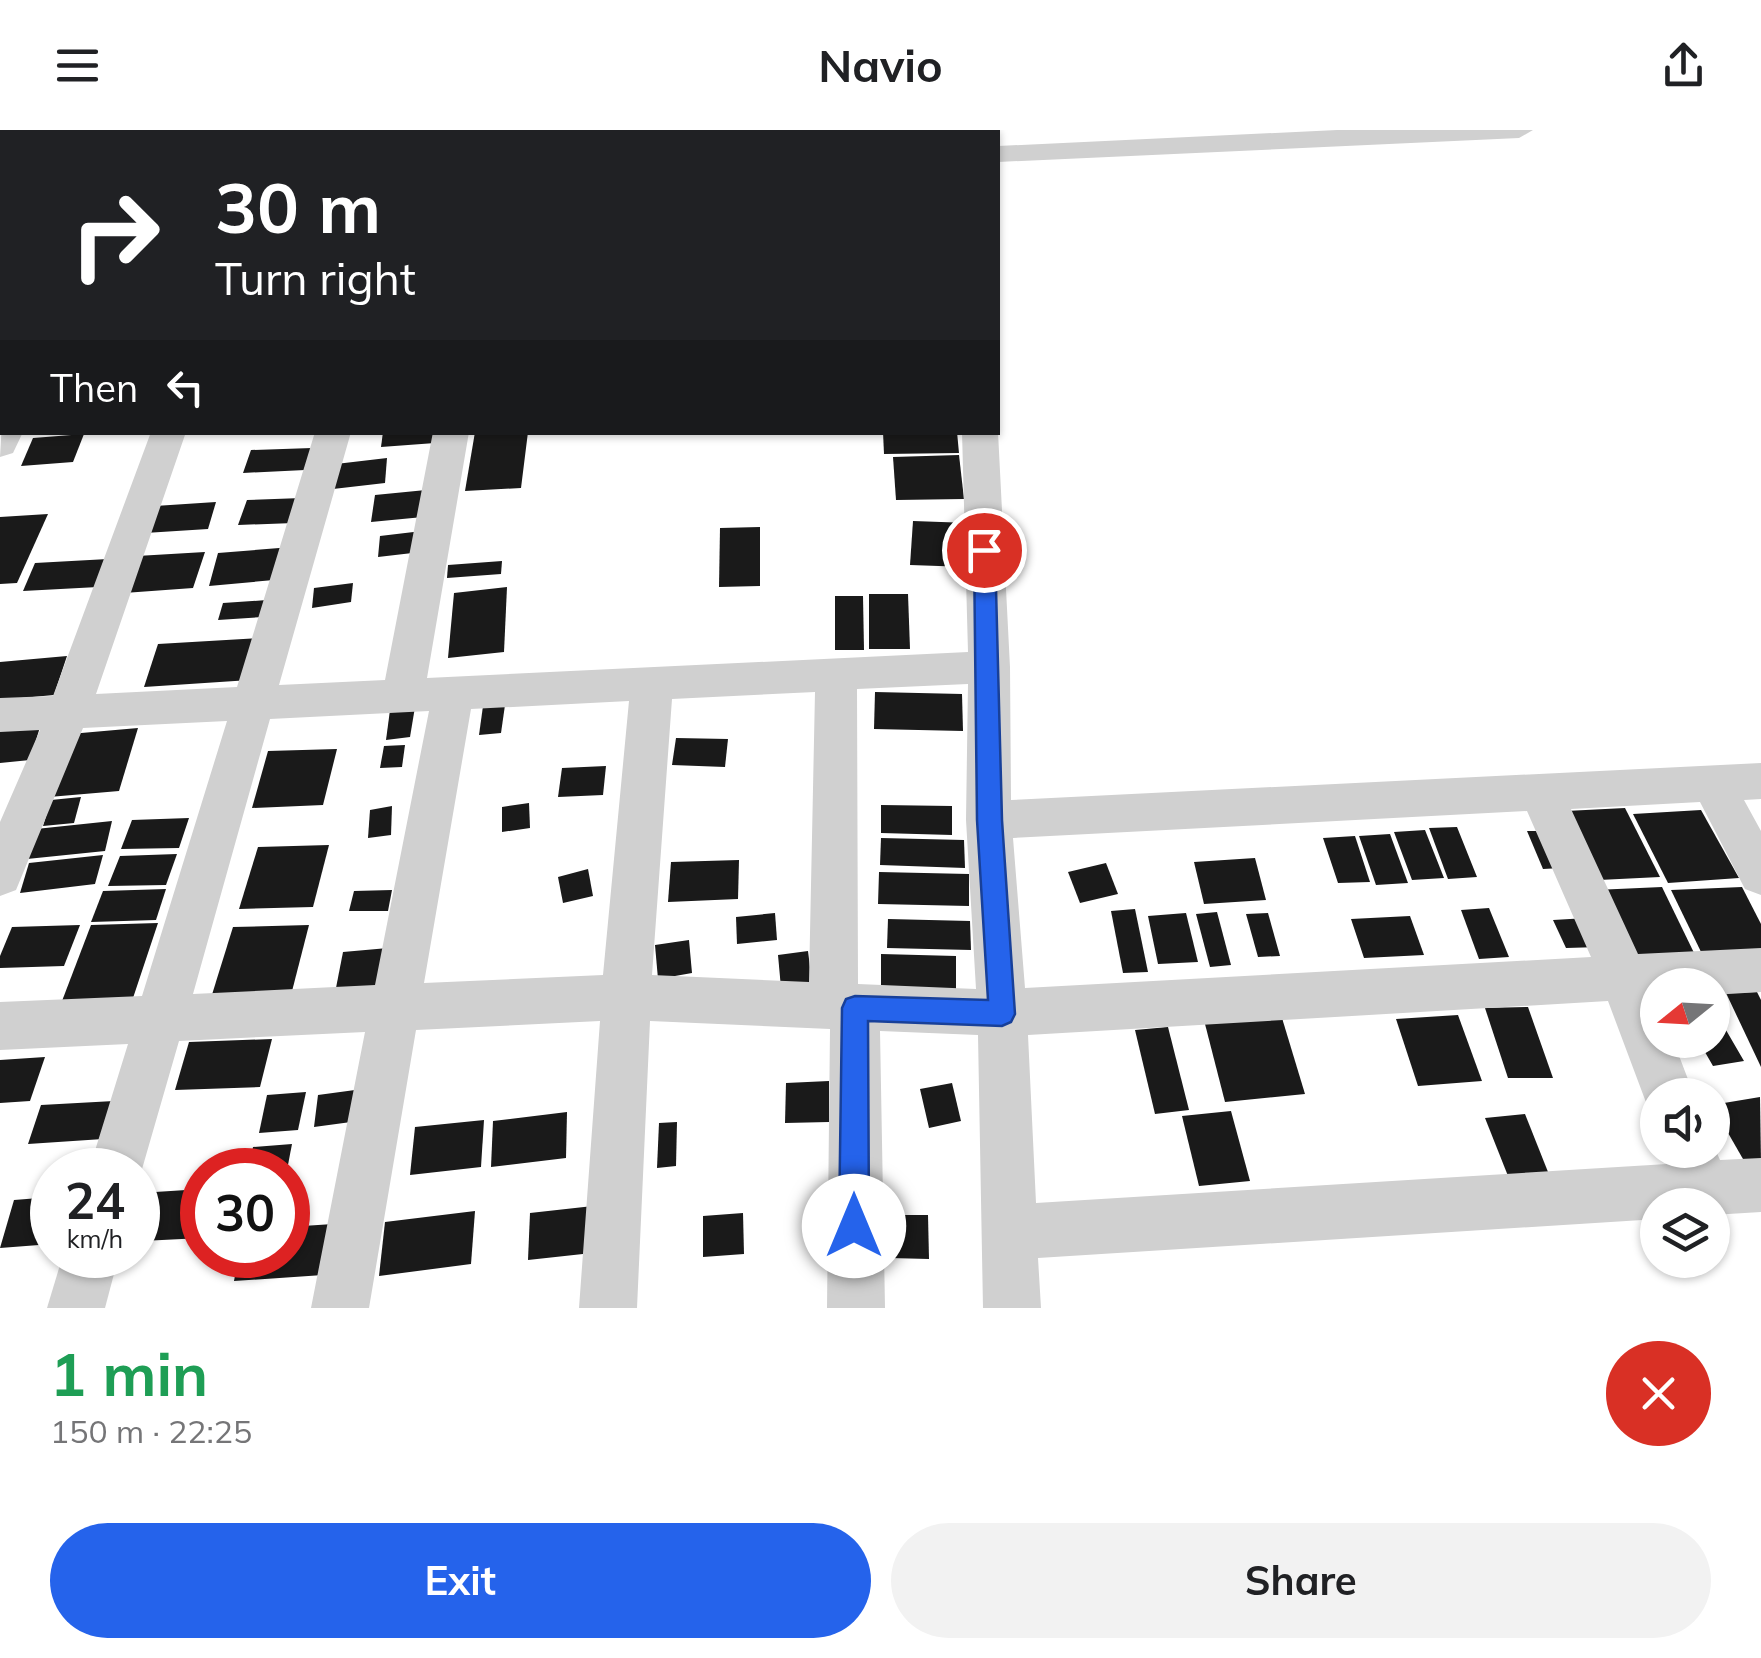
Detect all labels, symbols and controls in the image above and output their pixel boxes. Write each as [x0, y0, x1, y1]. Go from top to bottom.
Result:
text: Navio [818, 37, 943, 93]
icon: menu [50, 38, 105, 93]
icon: share [1656, 38, 1711, 93]
text: 30 m [215, 163, 381, 251]
icon: right [50, 170, 180, 300]
text: Turn right [215, 250, 416, 306]
icon: left [158, 360, 213, 415]
text: Then [50, 364, 138, 412]
pin [942, 508, 1027, 593]
icon: arrive [957, 523, 1012, 578]
north arrow [1640, 968, 1730, 1058]
map controls [1640, 968, 1730, 1278]
button: sound [1640, 1078, 1730, 1168]
speed limit sign: 30 [180, 1148, 310, 1278]
text: 24 [65, 1169, 125, 1232]
position arrow [802, 1174, 906, 1278]
button: layers [1640, 1188, 1730, 1278]
text: km/h [67, 1223, 123, 1254]
text: 1 min [50, 1336, 208, 1411]
button: close [1606, 1341, 1711, 1446]
text: 150 m · 22:25 [50, 1411, 252, 1451]
button: Exit [50, 1523, 871, 1638]
button: Share [891, 1523, 1711, 1638]

